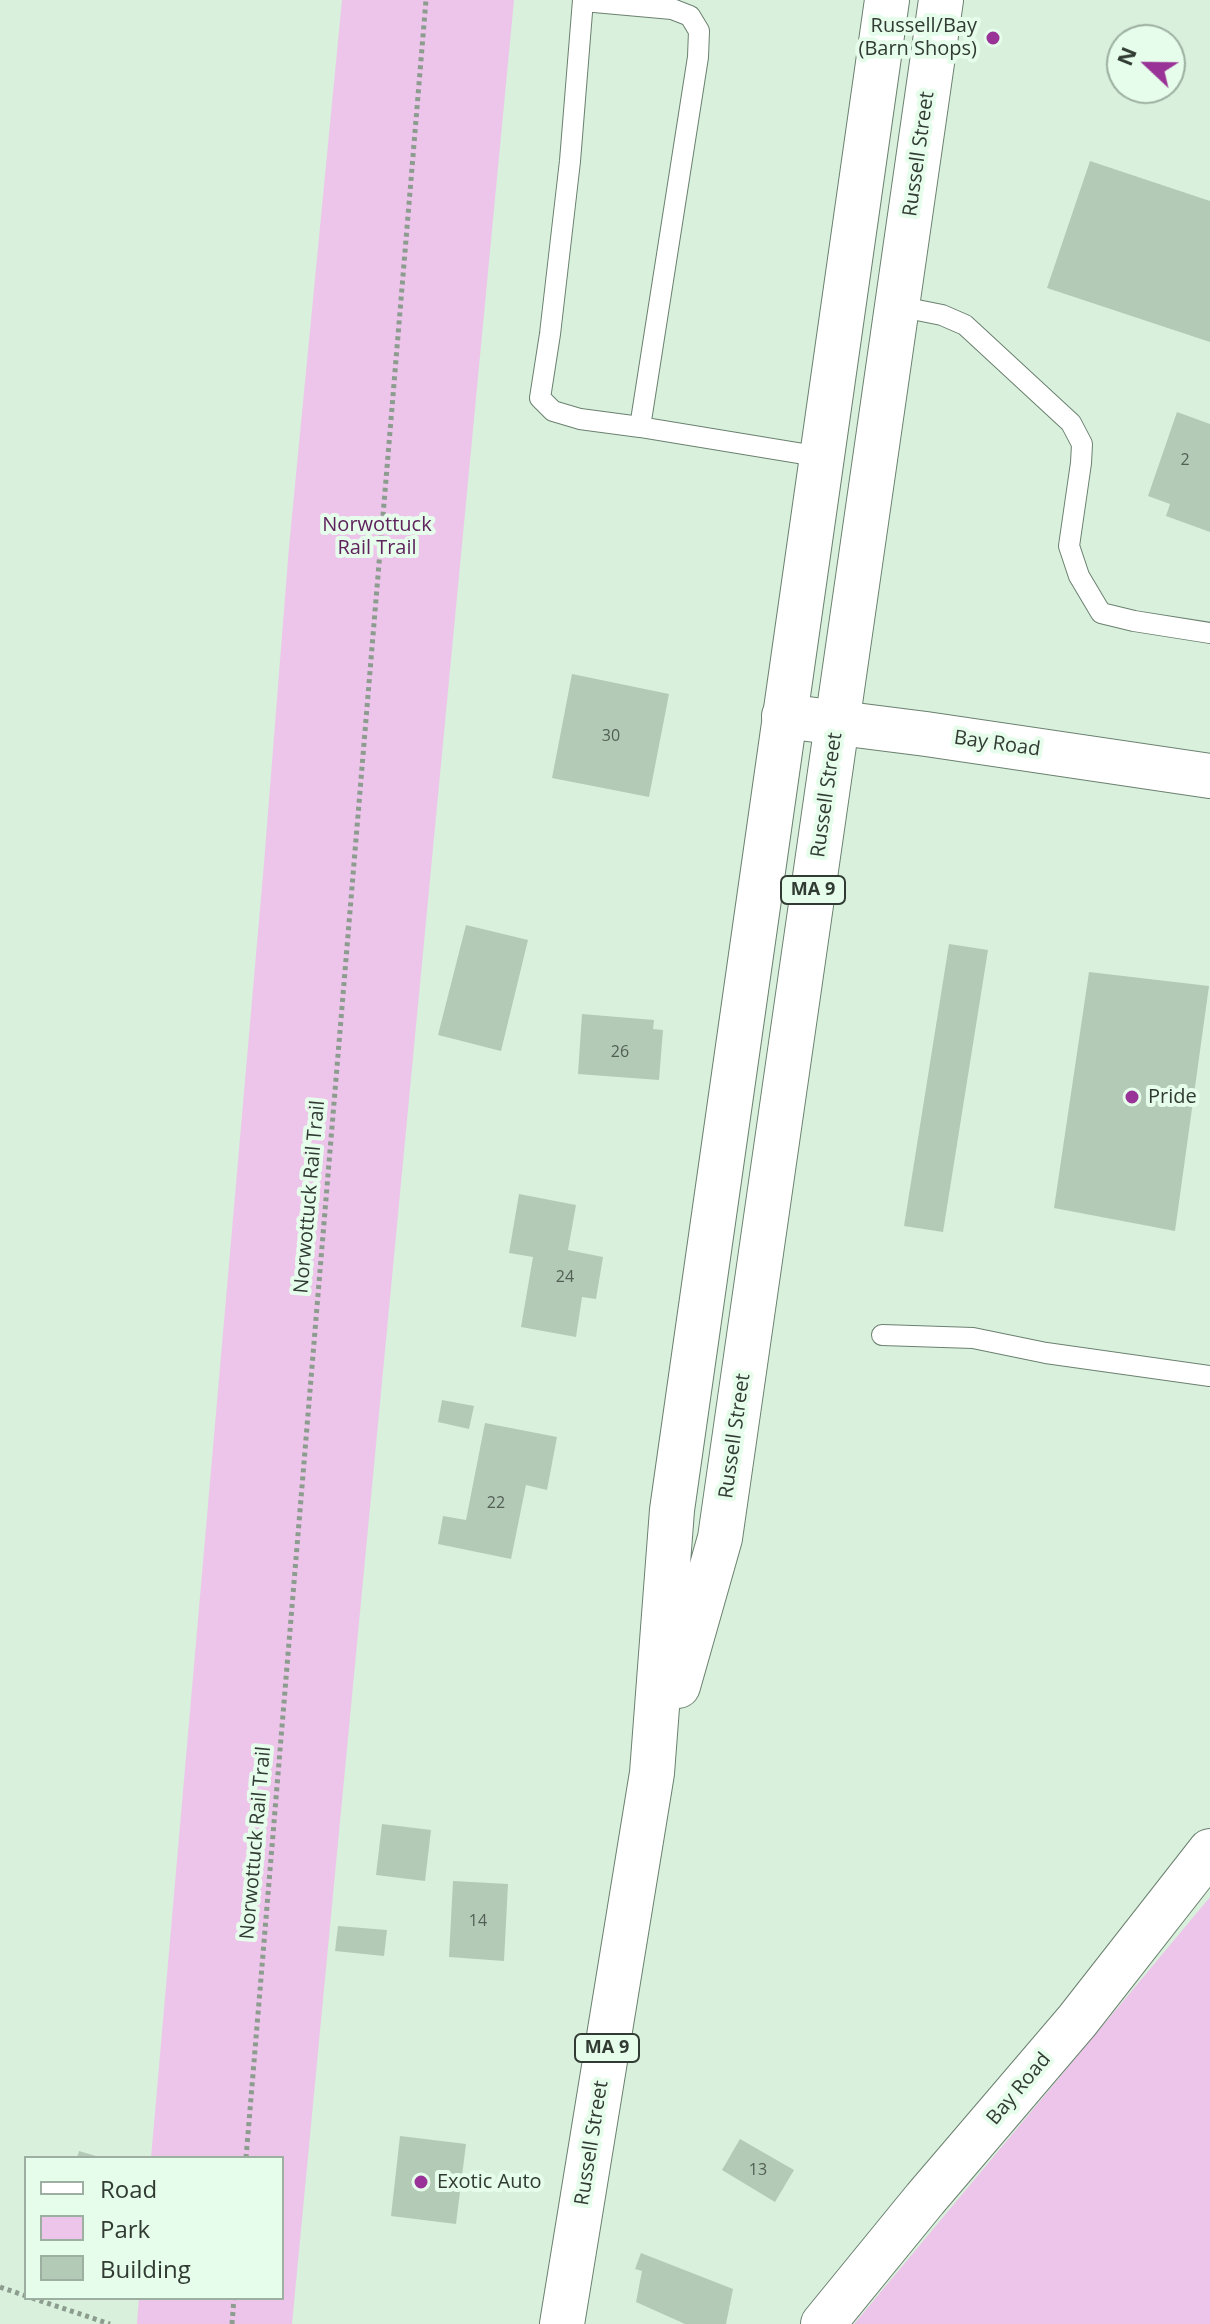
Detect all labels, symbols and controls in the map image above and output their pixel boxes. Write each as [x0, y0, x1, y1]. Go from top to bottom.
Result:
place label: Russell/Bay (Barn Shops) [859, 14, 977, 61]
north arrow [1106, 24, 1186, 104]
marker: Russell/Bay (Barn Shops) [984, 29, 1002, 47]
text: N [1108, 42, 1143, 70]
street label: Russell Street [898, 90, 940, 218]
house number: 2 [1180, 450, 1190, 470]
park label: Norwottuck Rail Trail [322, 513, 432, 560]
house number: 30 [602, 726, 620, 746]
street label: Bay Road [952, 726, 1042, 762]
street label: Russell Street [806, 731, 848, 859]
road number: MA 9 [781, 876, 845, 904]
house number: 26 [611, 1042, 629, 1062]
place label: Pride [1148, 1085, 1197, 1109]
marker: Pride [1123, 1088, 1141, 1106]
street label: Norwottuck Rail Trail [290, 1099, 330, 1295]
house number: 24 [556, 1267, 574, 1287]
street label: Russell Street [714, 1372, 756, 1500]
house number: 22 [487, 1493, 505, 1513]
street label: Norwottuck Rail Trail [236, 1745, 276, 1941]
house number: 14 [469, 1911, 487, 1931]
road number: MA 9 [575, 2034, 639, 2062]
street label: Bay Road [982, 2048, 1056, 2130]
street label: Russell Street [570, 2079, 614, 2207]
legend [24, 2156, 284, 2300]
house number: 13 [749, 2160, 767, 2180]
place label: Exotic Auto [437, 2170, 542, 2194]
text: Road [100, 2172, 157, 2205]
marker: Exotic Auto [412, 2173, 430, 2191]
text: Park [100, 2212, 150, 2245]
text: Building [100, 2252, 191, 2285]

